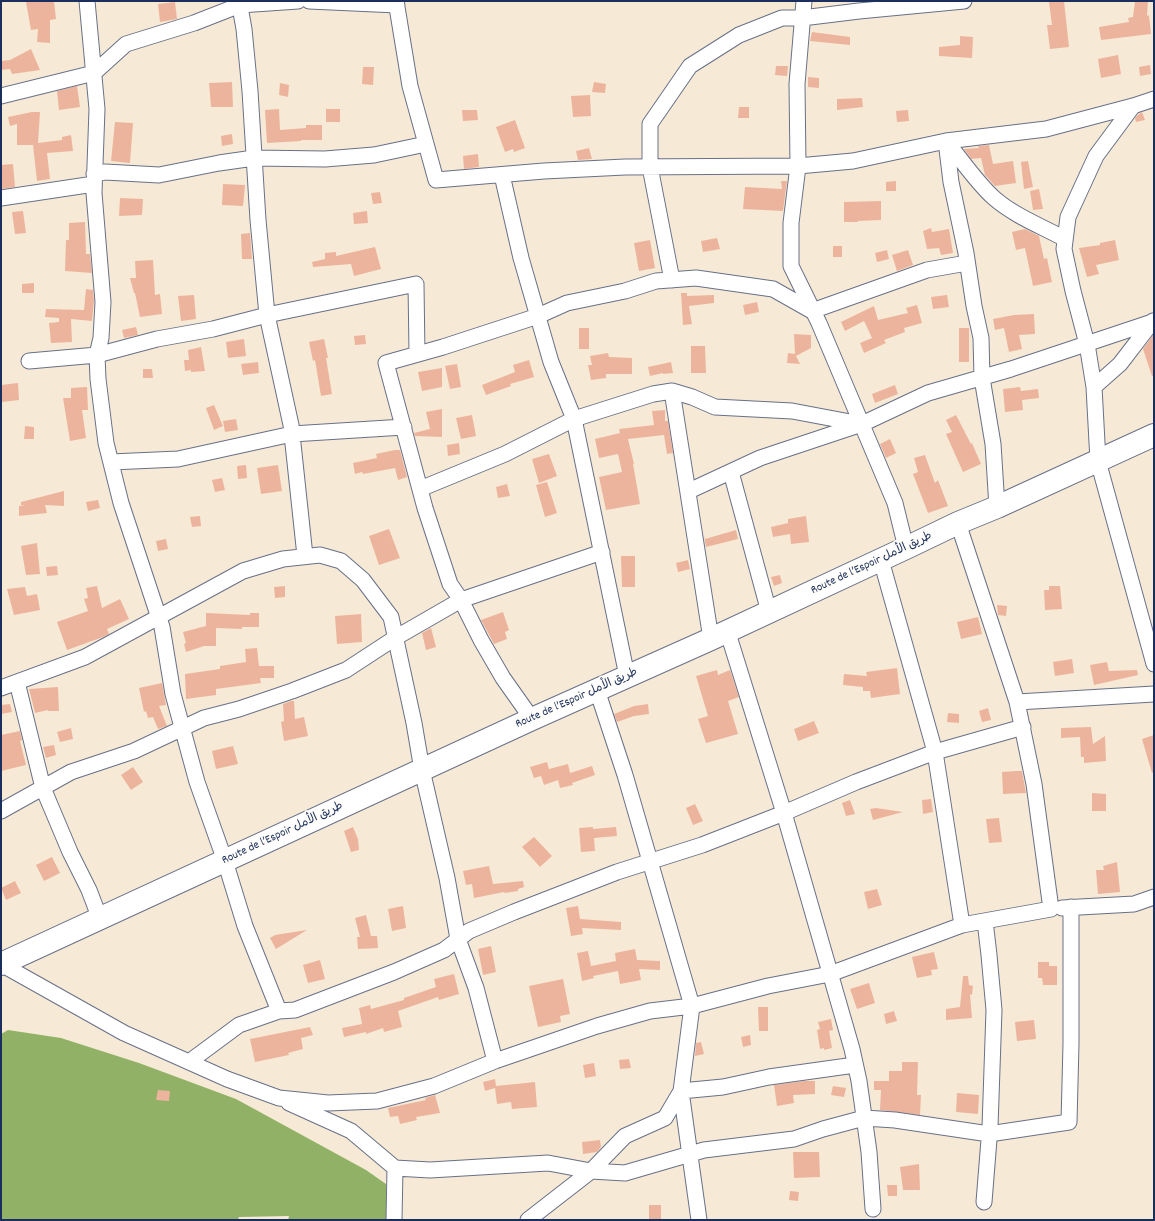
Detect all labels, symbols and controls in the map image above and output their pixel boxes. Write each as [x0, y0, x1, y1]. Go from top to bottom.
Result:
street label: Route de l’Espoir طريق الأمل [809, 530, 935, 598]
street label: Route de l’Espoir طريق الأمل [514, 666, 640, 732]
street label: Route de l’Espoir طريق الأمل [220, 800, 346, 868]

